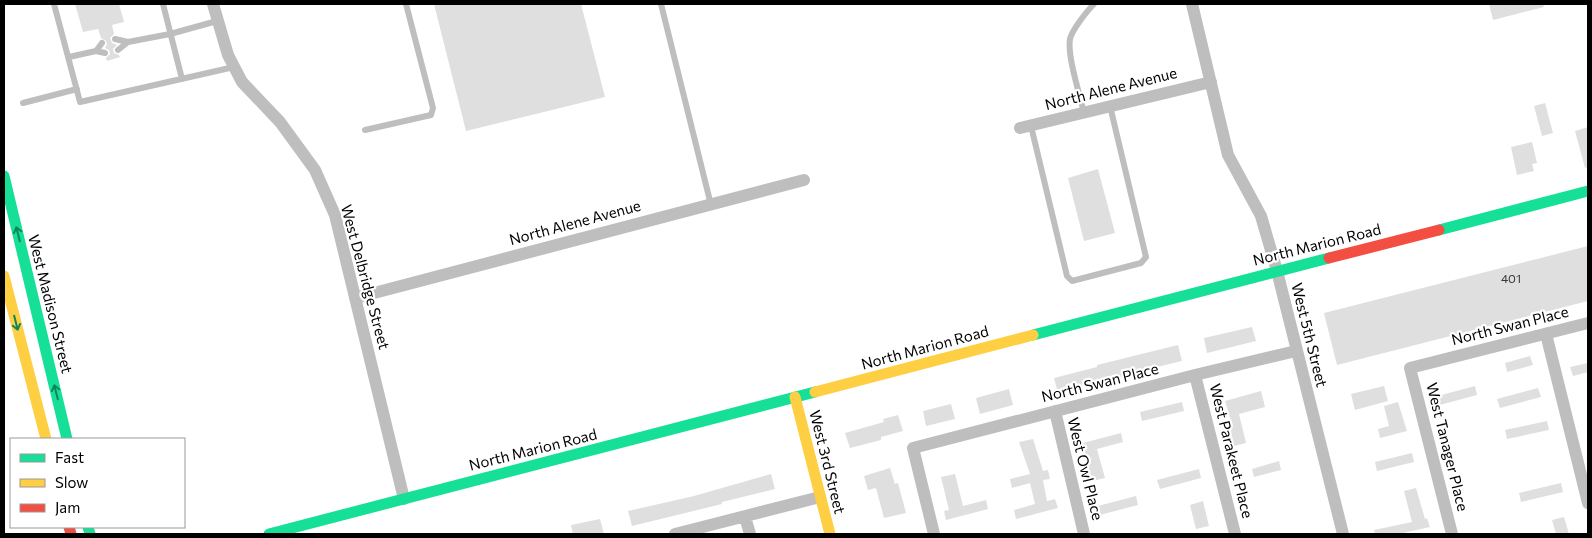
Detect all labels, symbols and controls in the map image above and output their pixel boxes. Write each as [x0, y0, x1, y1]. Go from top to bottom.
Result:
street label: North Alene Avenue [1043, 63, 1179, 113]
street label: North Alene Avenue [507, 196, 643, 248]
street label: West Delbridge Street [338, 202, 394, 351]
street label: North Marion Road [1251, 219, 1383, 269]
one-way arrow [13, 226, 22, 242]
street label: West Madison Street [25, 233, 77, 375]
house number: 401 [1501, 271, 1521, 285]
street label: West 5th Street [1288, 281, 1332, 389]
street label: North Swan Place [1449, 302, 1570, 348]
one-way arrow [11, 315, 21, 331]
street label: North Marion Road [859, 321, 990, 373]
street label: North Swan Place [1039, 359, 1160, 405]
street label: West Tanager Place [1423, 381, 1473, 513]
street label: West Parakeet Place [1207, 382, 1257, 520]
one-way arrow [51, 384, 60, 400]
street label: West 3rd Street [806, 408, 850, 515]
street label: West Owl Place [1064, 415, 1107, 522]
street label: North Marion Road [467, 424, 599, 474]
legend [10, 438, 185, 528]
text: Fast [55, 448, 84, 466]
text: Slow [55, 473, 88, 491]
text: Jam [55, 498, 80, 516]

